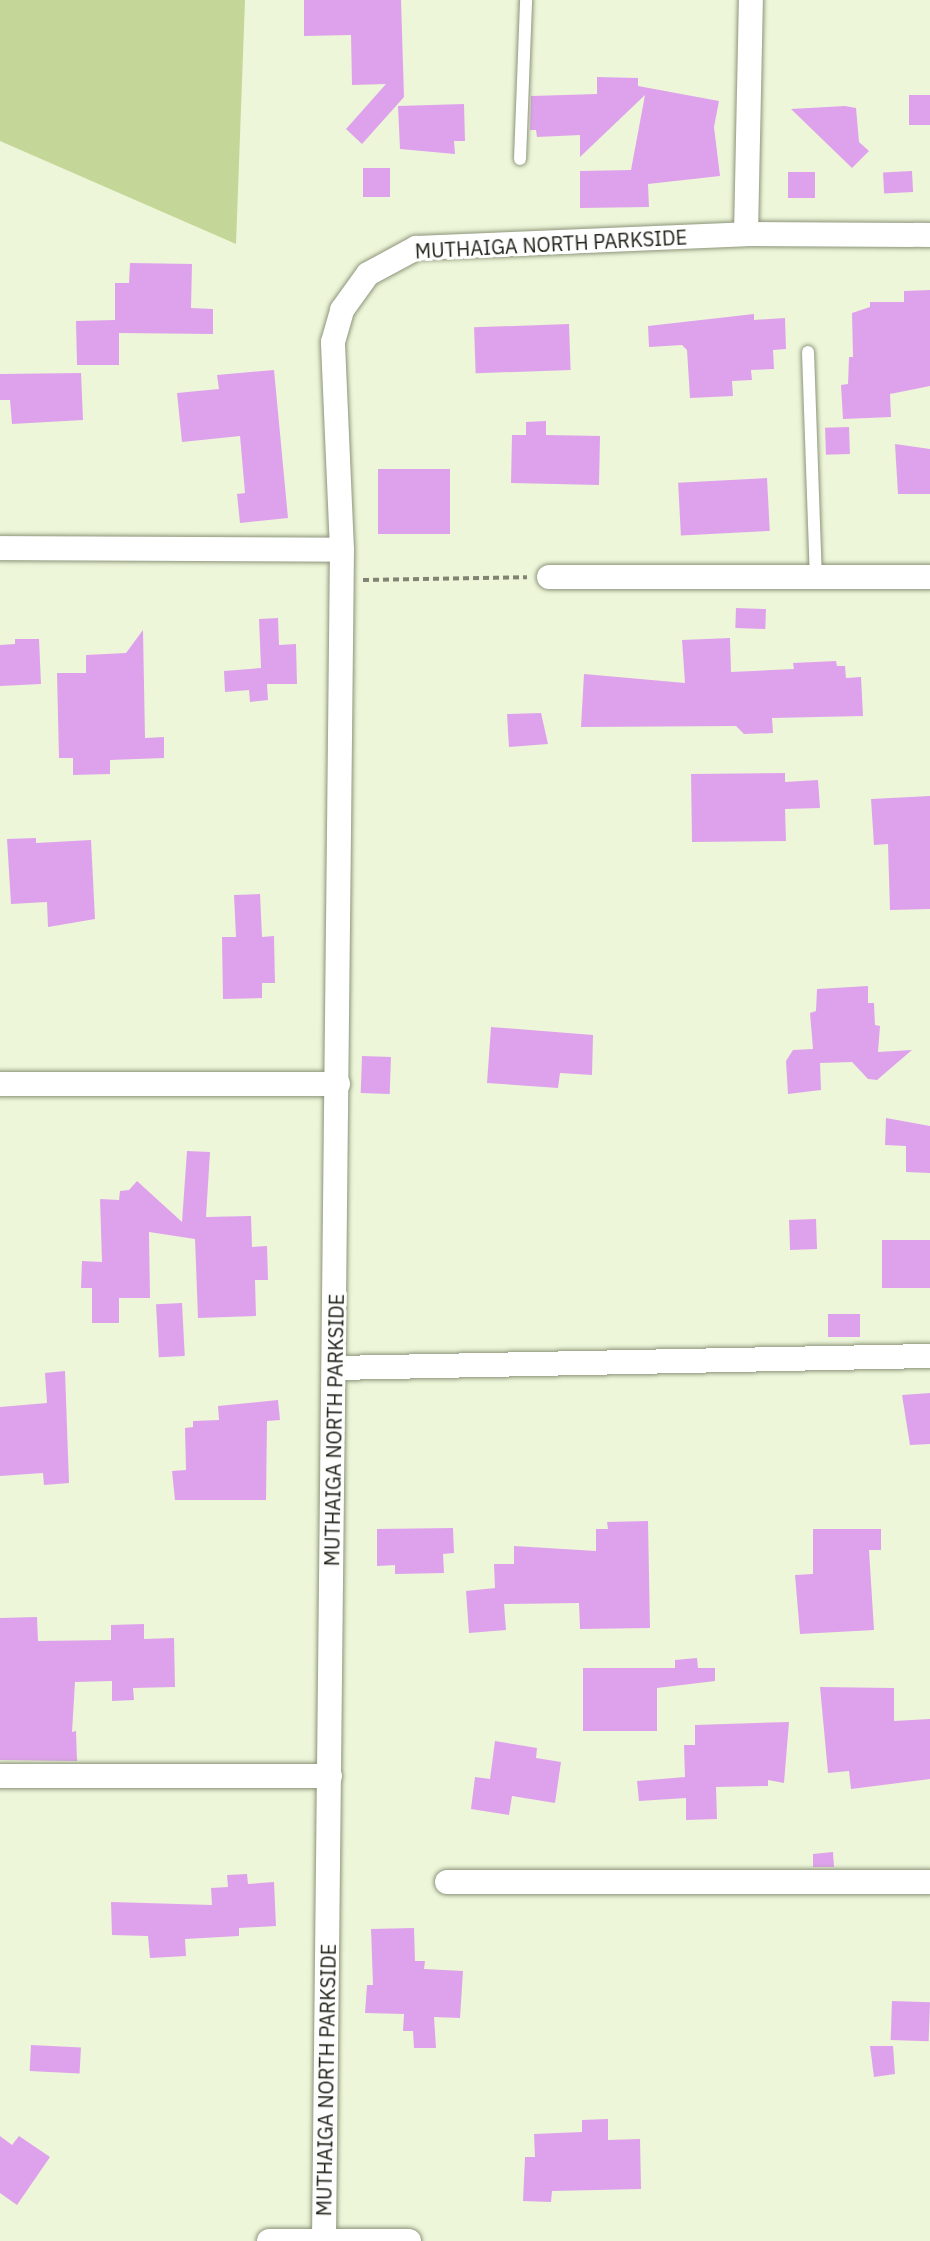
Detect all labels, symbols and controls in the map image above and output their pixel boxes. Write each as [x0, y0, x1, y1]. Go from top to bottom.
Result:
street label: MUTHAIGA NORTH PARKSIDE [414, 225, 688, 263]
street label: MUTHAIGA NORTH PARKSIDE [320, 1293, 348, 1567]
street label: MUTHAIGA NORTH PARKSIDE [312, 1943, 340, 2217]

